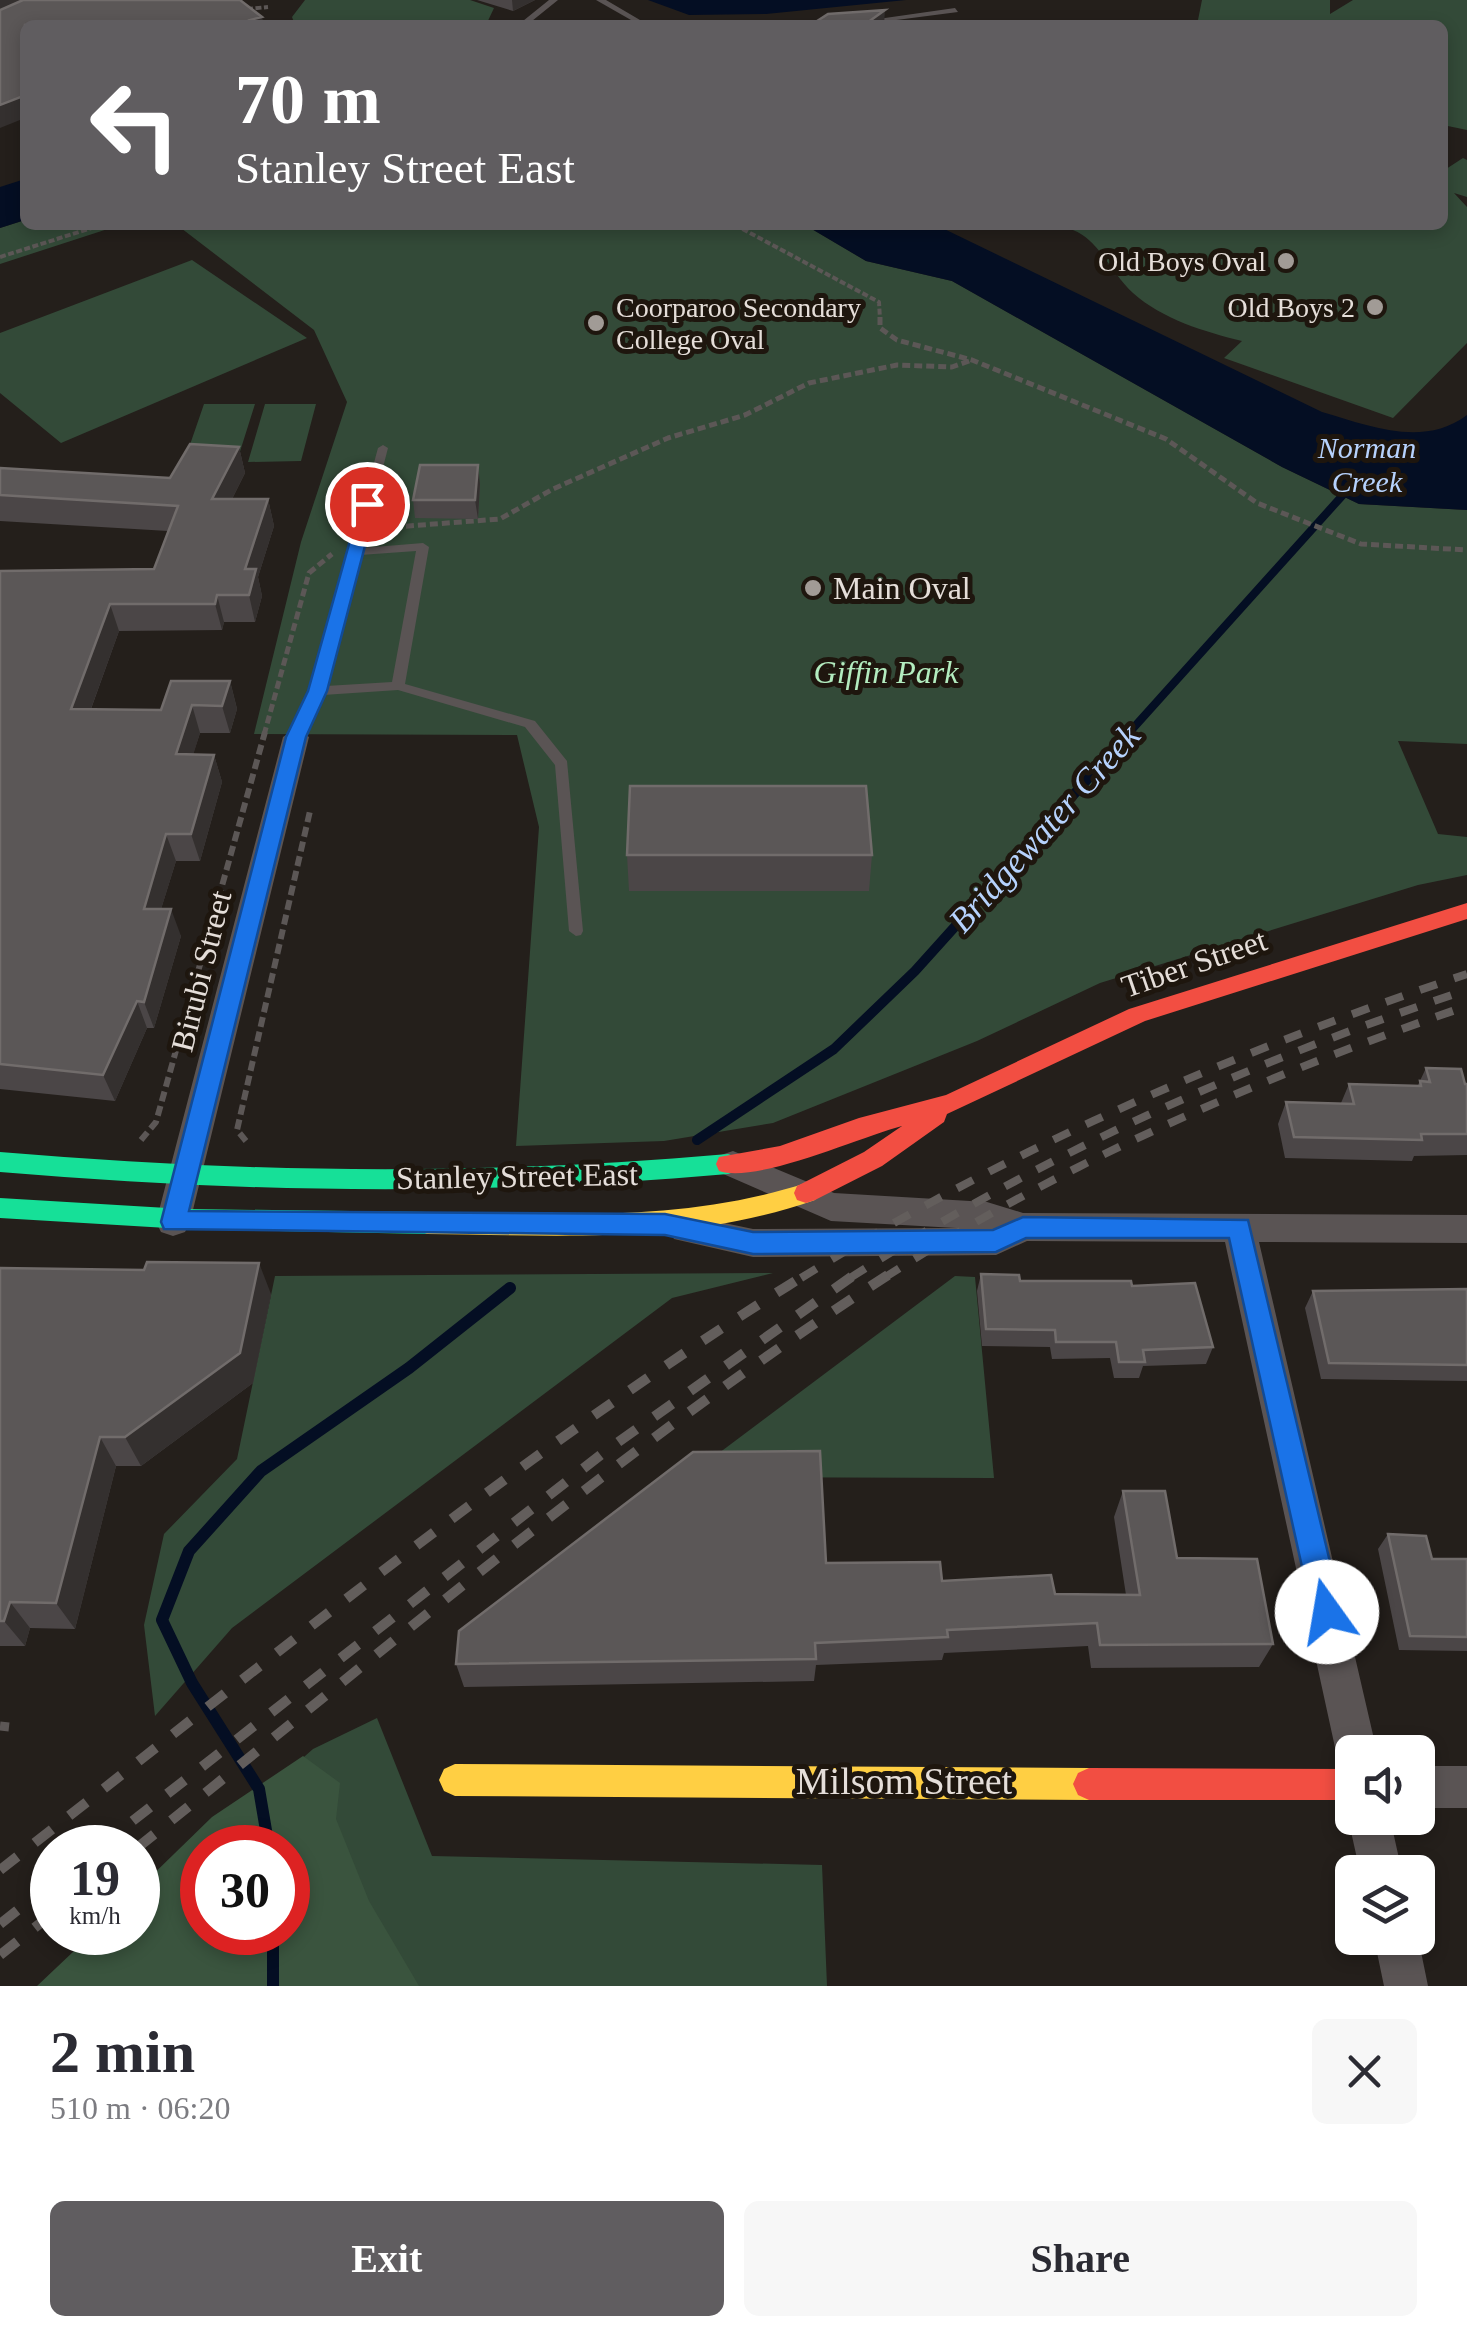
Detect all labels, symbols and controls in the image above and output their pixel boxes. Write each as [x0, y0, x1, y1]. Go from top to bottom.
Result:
icon: left [70, 60, 200, 190]
text: 70 m [235, 61, 381, 138]
text: Stanley Street East [235, 143, 575, 193]
place label: Old Boys Oval [1098, 246, 1266, 277]
marker: Old Boys Oval [1275, 250, 1297, 272]
place label: Coorparoo Secondary College Oval [616, 292, 861, 355]
place label: Old Boys 2 [1227, 292, 1355, 323]
marker: Old Boys 2 [1364, 296, 1386, 318]
marker: Coorparoo Secondary College Oval [585, 312, 607, 334]
water label: Norman Creek [1317, 431, 1416, 498]
pin [325, 462, 410, 547]
icon: arrive [340, 477, 395, 532]
place label: Main Oval [833, 570, 971, 606]
marker: Main Oval [802, 577, 824, 599]
park label: Giffin Park [814, 654, 959, 690]
water label: Bridgewater Creek [941, 715, 1149, 940]
street label: Birubi Street [164, 887, 238, 1055]
street label: Tiber Street [1117, 921, 1271, 1005]
street label: Stanley Street East [396, 1156, 638, 1196]
position arrow [1275, 1560, 1379, 1664]
map controls [1335, 1735, 1435, 1955]
button: sound [1335, 1735, 1435, 1835]
street label: Milsom Street [796, 1760, 1013, 1802]
speed limit sign: 30 [180, 1825, 310, 1955]
text: 19 [70, 1850, 120, 1906]
button: layers [1335, 1855, 1435, 1955]
text: km/h [69, 1902, 121, 1929]
text: 2 min [50, 2019, 195, 2085]
button: close [1312, 2019, 1417, 2124]
text: 510 m · 06:20 [50, 2090, 230, 2126]
button: Exit [50, 2201, 724, 2316]
button: Share [744, 2201, 1417, 2316]

